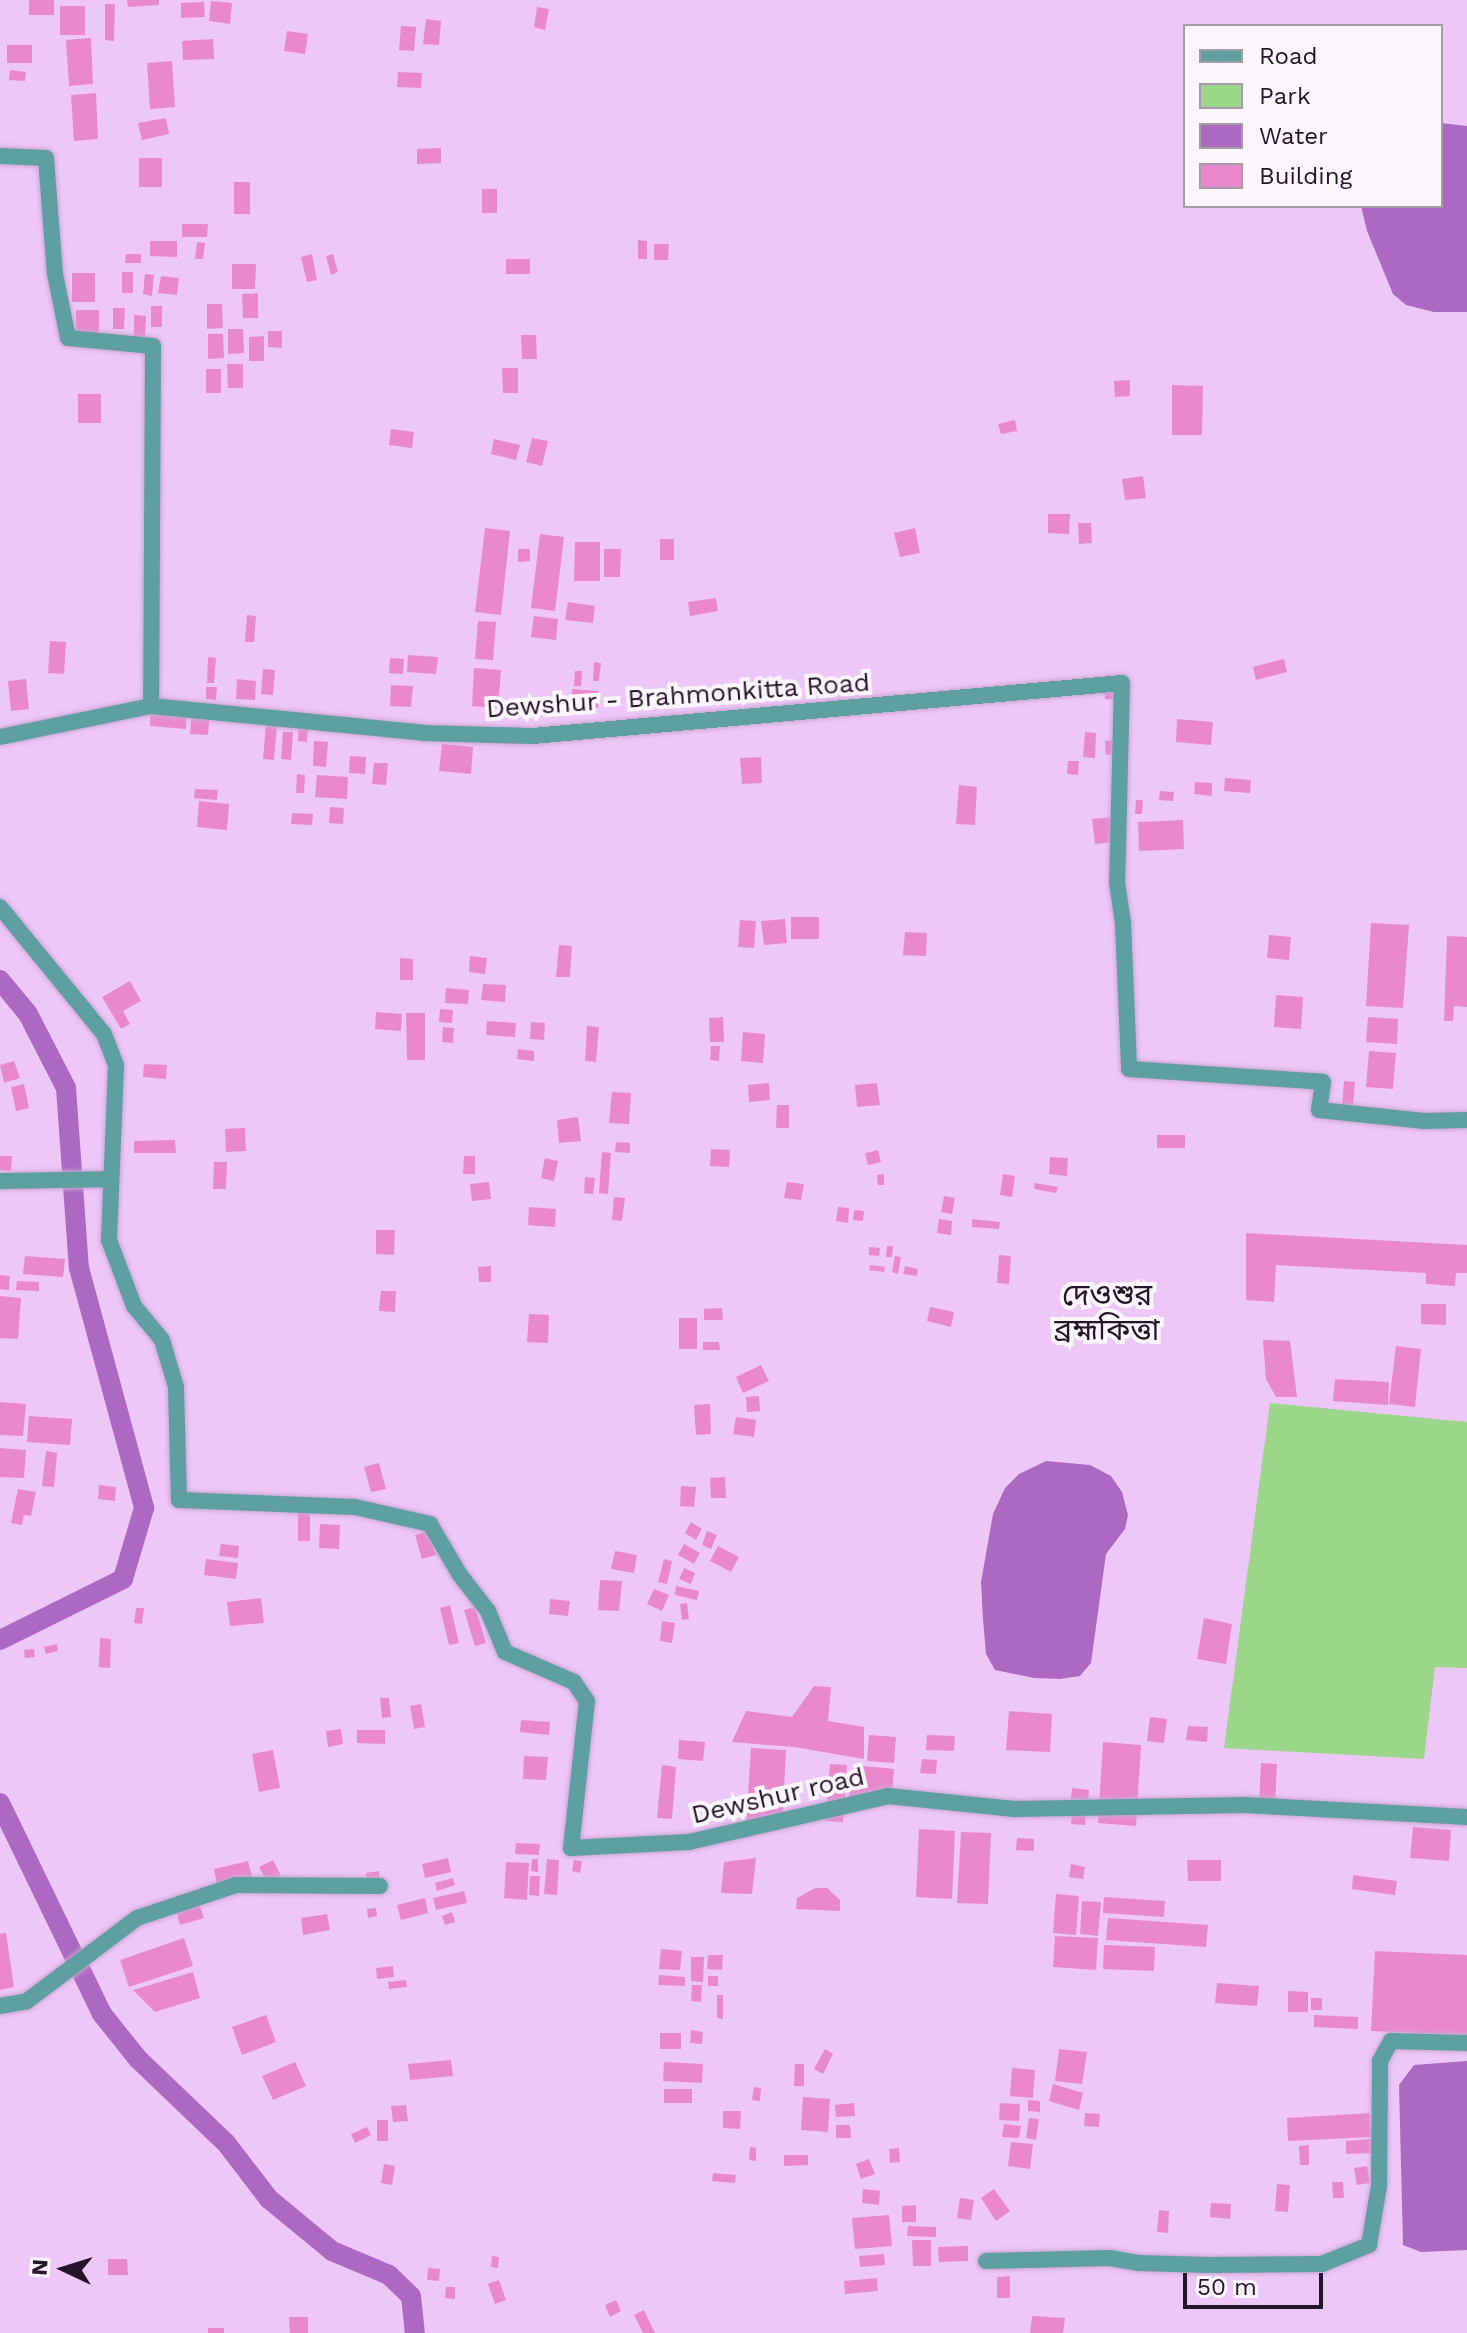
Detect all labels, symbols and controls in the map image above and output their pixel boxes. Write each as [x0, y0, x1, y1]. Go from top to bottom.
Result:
legend [1183, 24, 1443, 208]
text: Road [1259, 42, 1318, 70]
text: Park [1259, 82, 1311, 110]
text: Water [1259, 122, 1328, 150]
text: Building [1259, 162, 1352, 190]
street label: Dewshur - Brahmonkitta Road [485, 667, 871, 725]
district label: দেওশুর ব্রহ্মকিত্তা [1055, 1277, 1159, 1348]
street label: Dewshur road [688, 1761, 868, 1831]
north arrow [24, 2229, 104, 2309]
scale bar [1187, 2257, 1327, 2307]
text: N [27, 2258, 53, 2276]
text: 50 m [1197, 2273, 1257, 2301]

